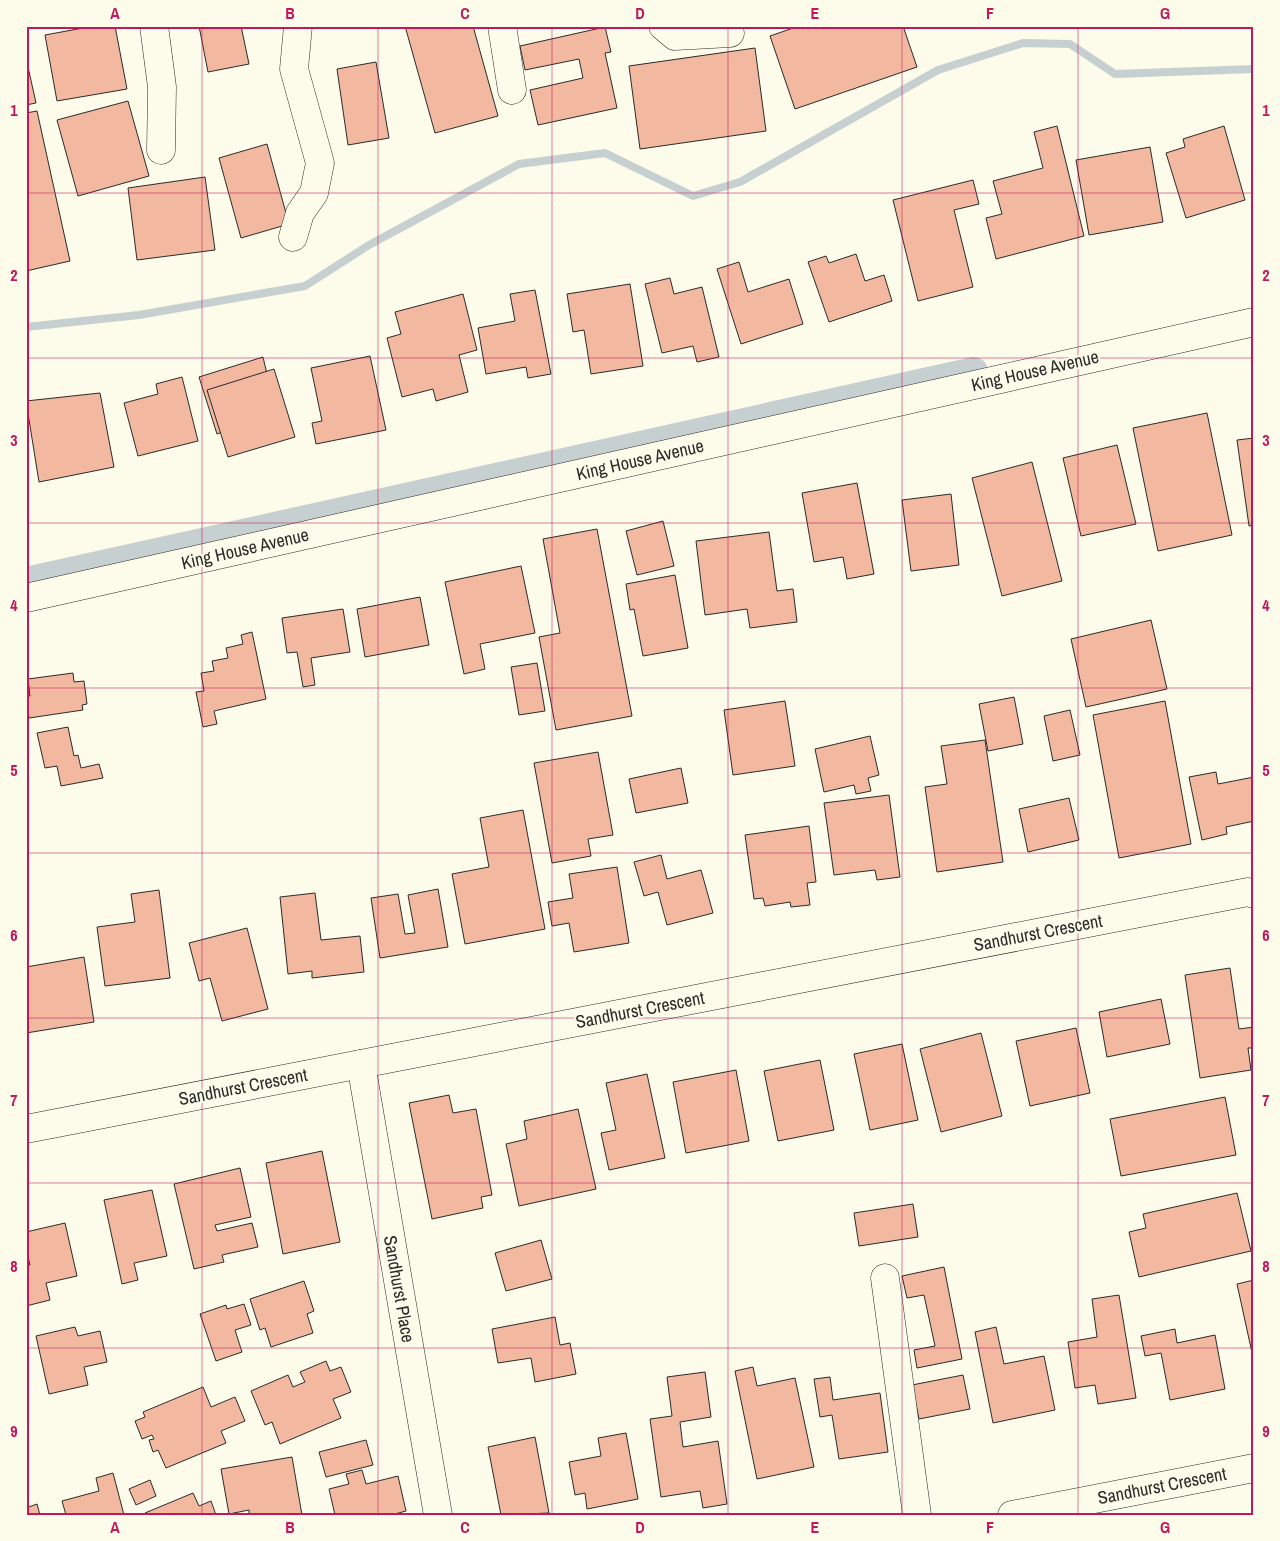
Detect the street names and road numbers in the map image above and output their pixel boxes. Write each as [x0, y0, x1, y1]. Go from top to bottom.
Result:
street label: King House Avenue [969, 344, 1101, 397]
street label: King House Avenue [574, 433, 706, 486]
street label: King House Avenue [179, 522, 311, 575]
street label: Sandhurst Crescent [971, 908, 1104, 957]
street label: Sandhurst Crescent [573, 985, 706, 1034]
street label: Sandhurst Crescent [176, 1062, 309, 1111]
street label: Sandhurst Place [378, 1233, 421, 1344]
street label: Sandhurst Crescent [1095, 1461, 1228, 1510]

